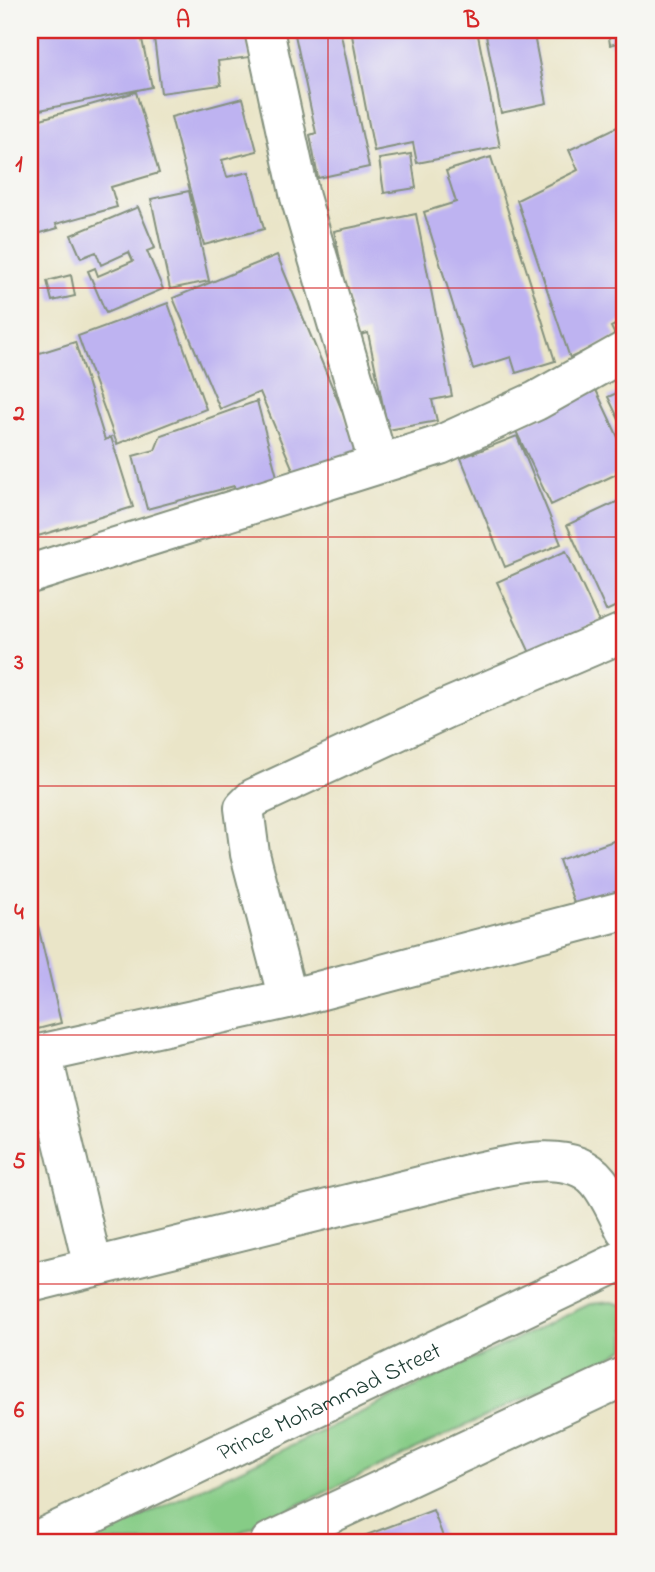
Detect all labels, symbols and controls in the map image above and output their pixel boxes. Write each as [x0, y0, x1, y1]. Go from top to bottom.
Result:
text: A [176, 5, 190, 38]
text: B [463, 5, 480, 38]
text: 1 [15, 149, 23, 182]
text: 2 [12, 398, 25, 431]
text: 3 [13, 647, 24, 680]
text: 4 [14, 897, 24, 930]
text: 5 [12, 1146, 26, 1179]
street label: Prince Mohammad Street [212, 1334, 448, 1472]
text: 6 [14, 1395, 25, 1428]

